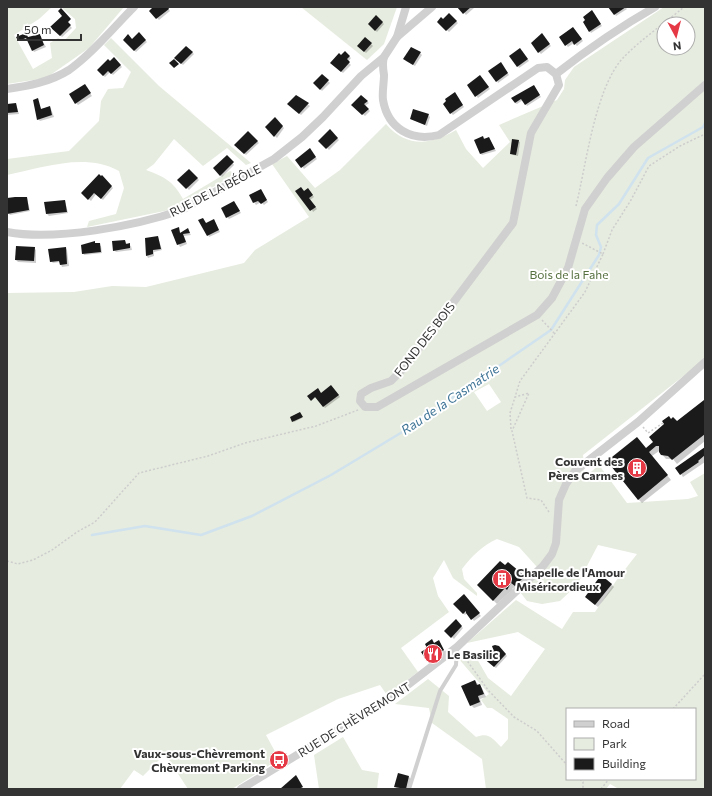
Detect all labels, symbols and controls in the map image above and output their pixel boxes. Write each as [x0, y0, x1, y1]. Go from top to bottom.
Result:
scale bar [18, 16, 81, 42]
north arrow [656, 16, 696, 56]
text: 50 m [24, 22, 52, 36]
text: N [672, 39, 682, 53]
street label: RUE DE LA BÉÔLE [167, 161, 263, 219]
park label: Bois de la Fahe [529, 267, 609, 281]
street label: FOND DES BOIS [391, 299, 457, 379]
water label: Rau de la Casmatrie [398, 360, 502, 438]
place label: Couvent des Pères Carmes [548, 454, 623, 482]
building icon: Couvent des Pères Carmes [626, 457, 648, 479]
place label: Chapelle de l'Amour Miséricordieux [516, 565, 625, 593]
building icon: Chapelle de l'Amour Miséricordieux [491, 568, 513, 590]
restaurant icon: Le Basilic [422, 643, 444, 665]
place label: Le Basilic [447, 647, 498, 661]
street label: RUE DE CHÈVREMONT [295, 679, 413, 759]
legend [566, 708, 696, 780]
text: Road [602, 716, 630, 730]
text: Park [602, 736, 628, 750]
place label: Vaux-sous-Chèvremont Chèvremont Parking [133, 746, 265, 774]
bus stop icon: Vaux-sous-Chèvremont Chèvremont Parking [268, 749, 290, 771]
text: Building [602, 756, 646, 770]

